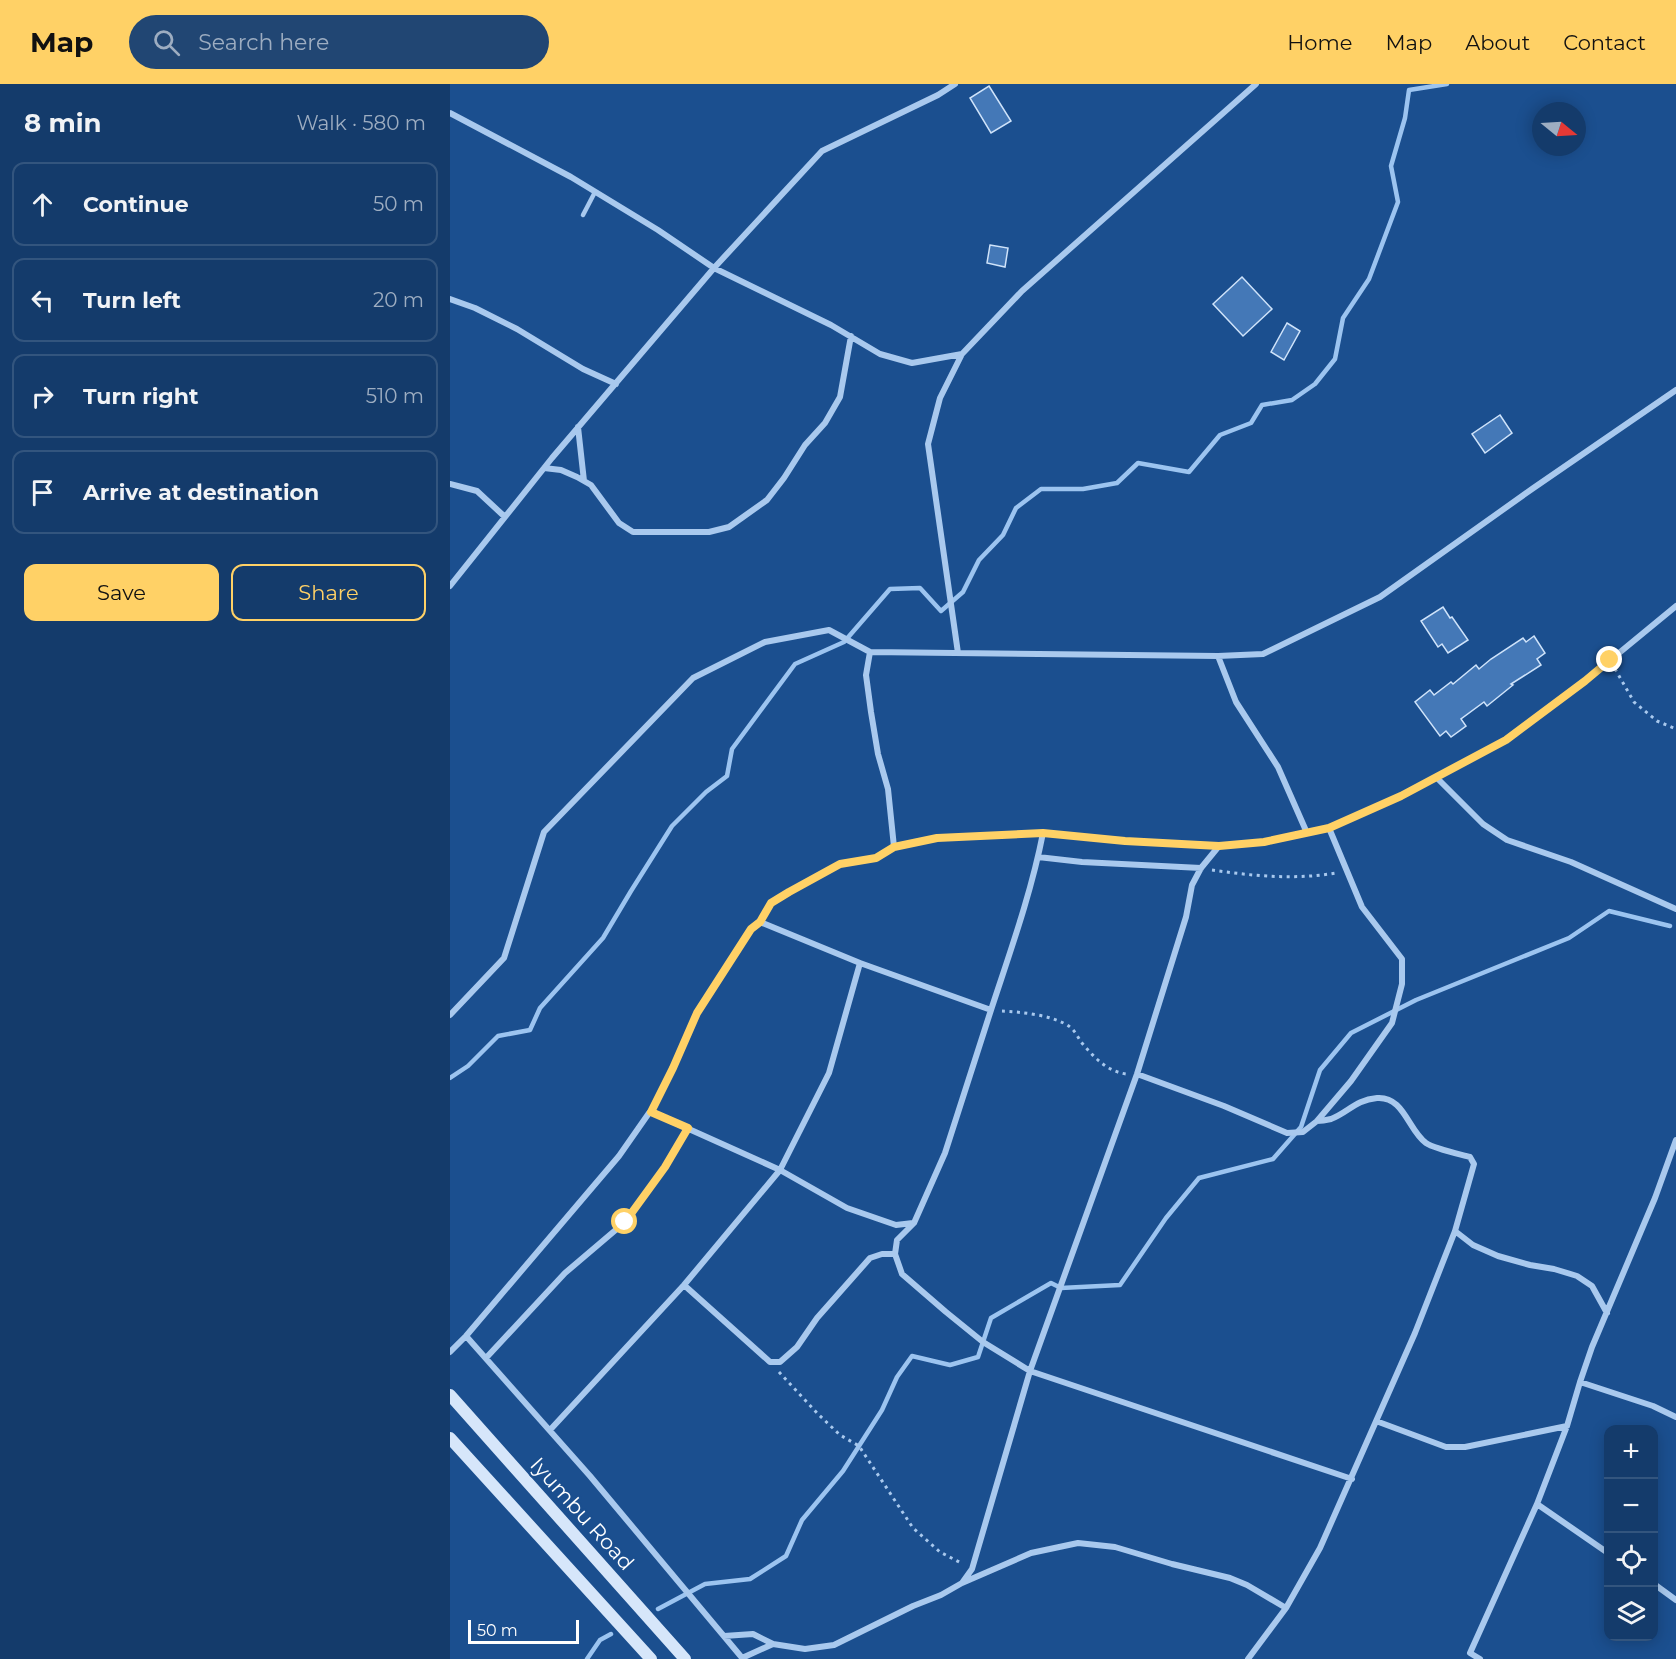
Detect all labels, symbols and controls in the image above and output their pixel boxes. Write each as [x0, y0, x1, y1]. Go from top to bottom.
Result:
search box [129, 15, 549, 69]
text: Map [30, 25, 93, 59]
icon: search [150, 26, 183, 59]
text: Search here [198, 29, 329, 56]
text: Home [1287, 30, 1352, 55]
text: Map [1385, 30, 1432, 55]
text: About [1465, 30, 1530, 55]
text: Contact [1563, 30, 1646, 55]
north arrow [1532, 102, 1586, 156]
text: 8 min [24, 107, 102, 139]
text: Walk · 580 m [296, 111, 426, 135]
icon: ahead [26, 188, 59, 221]
text: Continue [83, 191, 189, 218]
text: 50 m [373, 192, 424, 216]
icon: left [26, 284, 59, 317]
text: Turn left [83, 287, 181, 314]
text: 20 m [373, 288, 424, 312]
icon: right [26, 380, 59, 413]
text: Turn right [83, 383, 198, 410]
text: 510 m [366, 384, 424, 408]
icon: arrive [26, 476, 59, 509]
text: Arrive at destination [83, 479, 319, 506]
button: Save [24, 564, 219, 621]
button: Share [231, 564, 426, 621]
route end [1596, 646, 1622, 672]
route start [611, 1208, 637, 1234]
map controls [1604, 1425, 1658, 1641]
button: + [1604, 1425, 1658, 1479]
street label: Iyumbu Road [525, 1452, 639, 1575]
button: − [1604, 1479, 1658, 1533]
button: locate [1604, 1533, 1658, 1587]
button: layers [1604, 1587, 1658, 1641]
scale bar [468, 1617, 579, 1644]
text: 50 m [477, 1621, 518, 1640]

